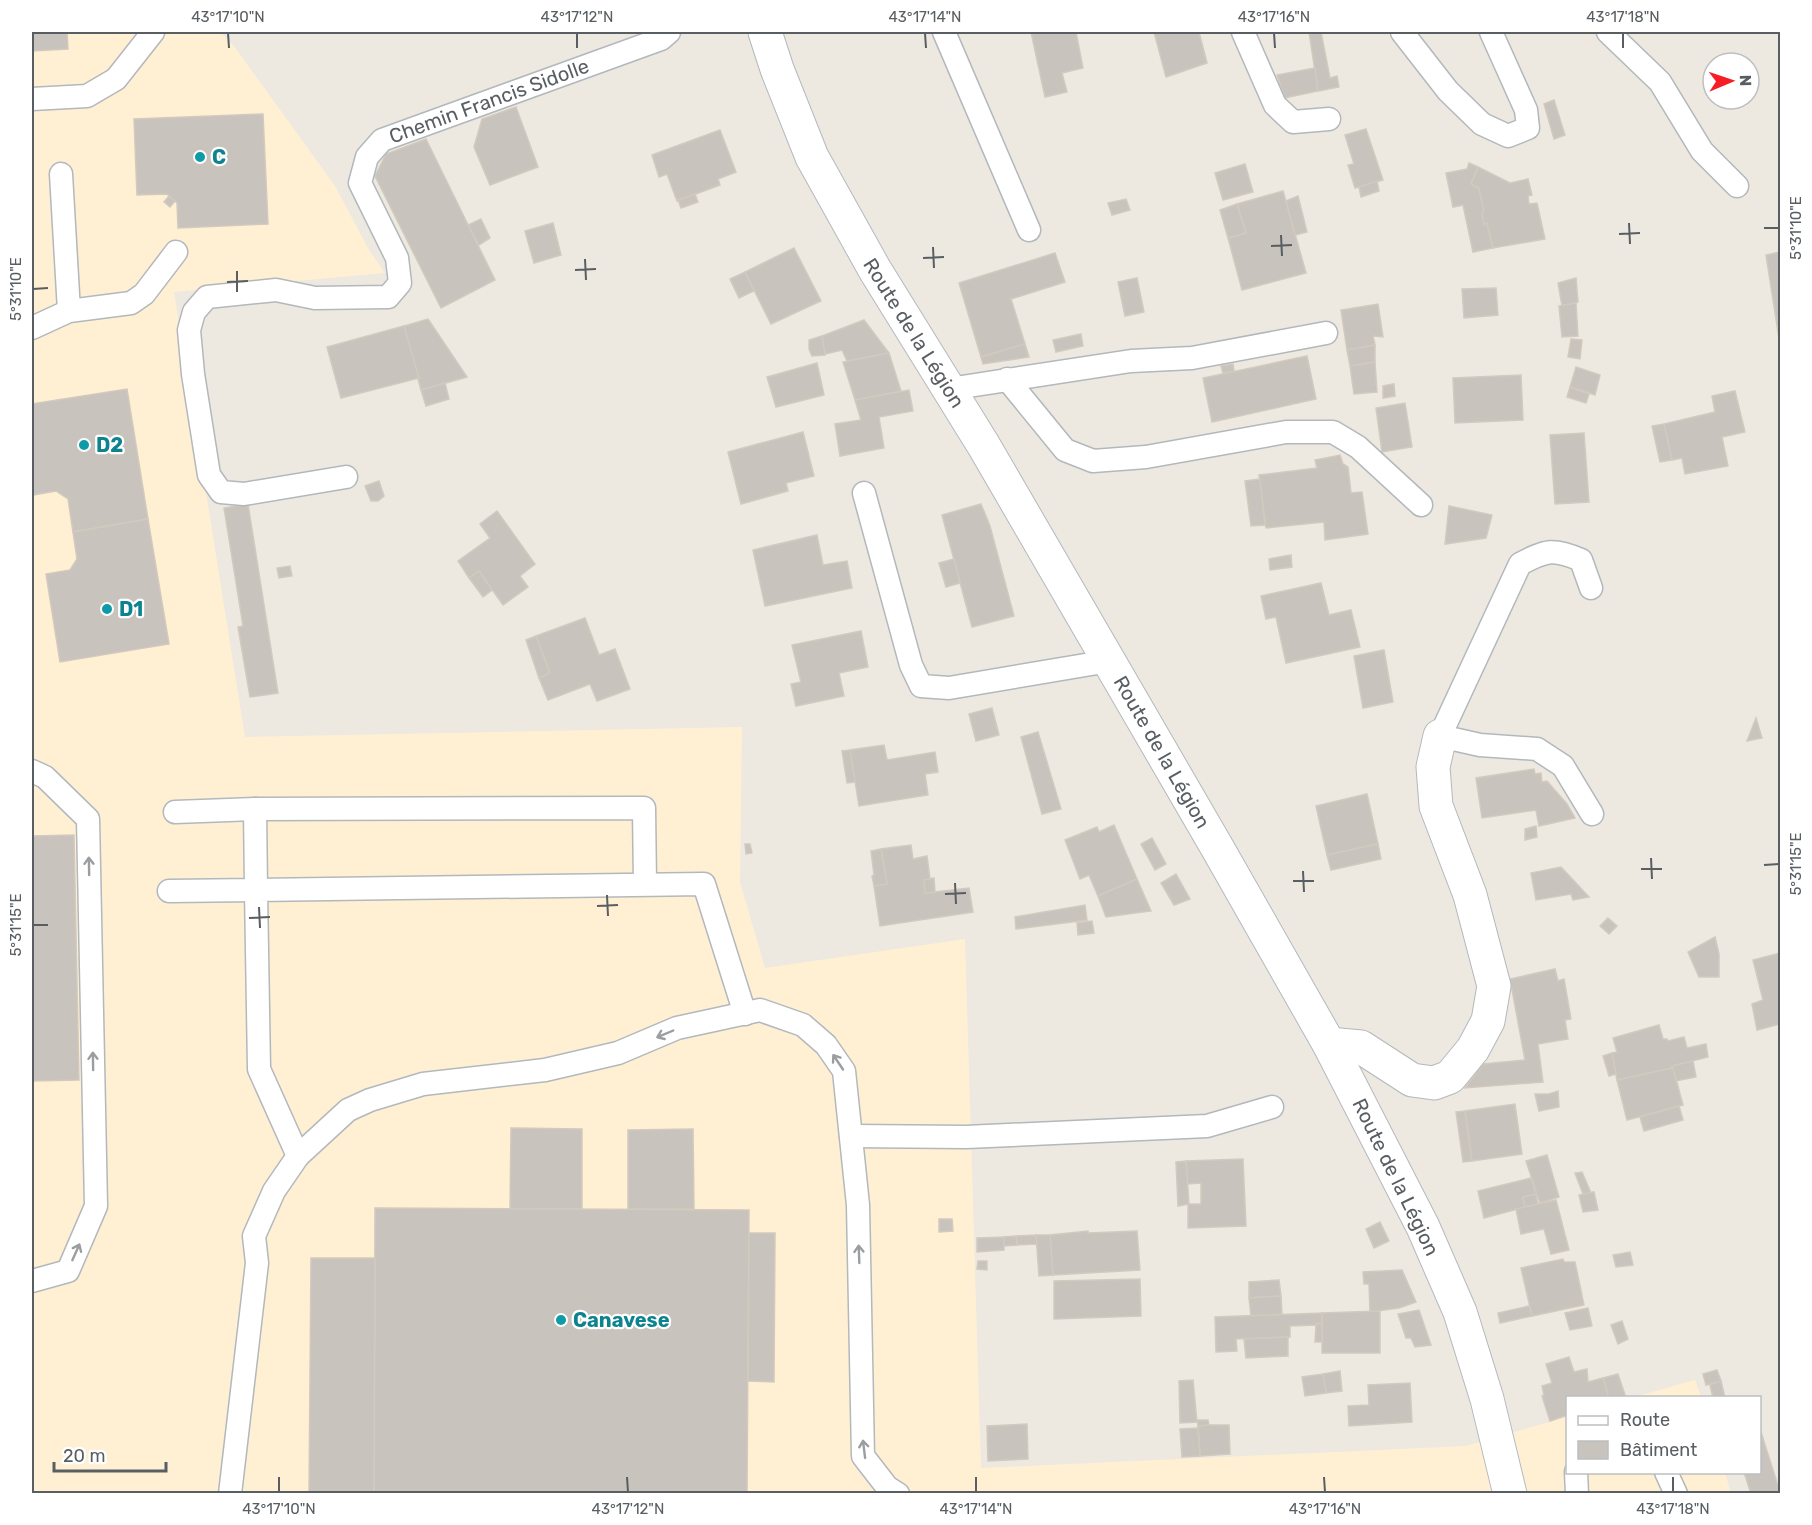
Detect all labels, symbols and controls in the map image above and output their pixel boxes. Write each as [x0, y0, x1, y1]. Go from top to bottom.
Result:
text: 43°17'10"N [191, 8, 265, 26]
text: 43°17'12"N [541, 8, 613, 26]
text: 43°17'14"N [889, 8, 961, 26]
text: 43°17'16"N [1238, 8, 1310, 26]
text: 43°17'18"N [1586, 8, 1660, 26]
north arrow [1701, 51, 1761, 111]
street label: Chemin Francis Sidolle [386, 54, 592, 148]
text: N [1736, 74, 1755, 87]
place label: C [212, 145, 226, 169]
marker: C [193, 150, 207, 164]
text: 5°31'10"E [1787, 196, 1805, 260]
street label: Route de la Légion [858, 254, 970, 412]
text: 5°31'10"E [7, 257, 25, 321]
place label: D2 [96, 433, 123, 457]
marker: D2 [77, 438, 91, 452]
place label: D1 [119, 597, 143, 621]
marker: D1 [100, 602, 114, 616]
street label: Route de la Légion [1109, 672, 1215, 832]
text: 5°31'15"E [1787, 832, 1805, 896]
one-way arrow [83, 856, 95, 876]
text: 5°31'15"E [7, 893, 25, 957]
one-way arrow [656, 1029, 674, 1040]
one-way arrow [87, 1051, 99, 1071]
one-way arrow [832, 1054, 844, 1070]
street label: Route de la Légion [1348, 1095, 1444, 1259]
one-way arrow [71, 1243, 82, 1261]
one-way arrow [854, 1244, 865, 1264]
place label: Canavese [573, 1308, 670, 1332]
marker: Canavese [554, 1313, 568, 1327]
legend [1566, 1396, 1761, 1474]
text: Route [1620, 1409, 1670, 1431]
scale bar [54, 1435, 166, 1473]
one-way arrow [858, 1439, 869, 1459]
text: Bâtiment [1620, 1439, 1697, 1461]
text: 20 m [63, 1445, 105, 1467]
text: 43°17'10"N [242, 1500, 316, 1518]
text: 43°17'12"N [592, 1500, 664, 1518]
text: 43°17'14"N [940, 1500, 1012, 1518]
text: 43°17'16"N [1289, 1500, 1361, 1518]
text: 43°17'18"N [1636, 1500, 1710, 1518]

